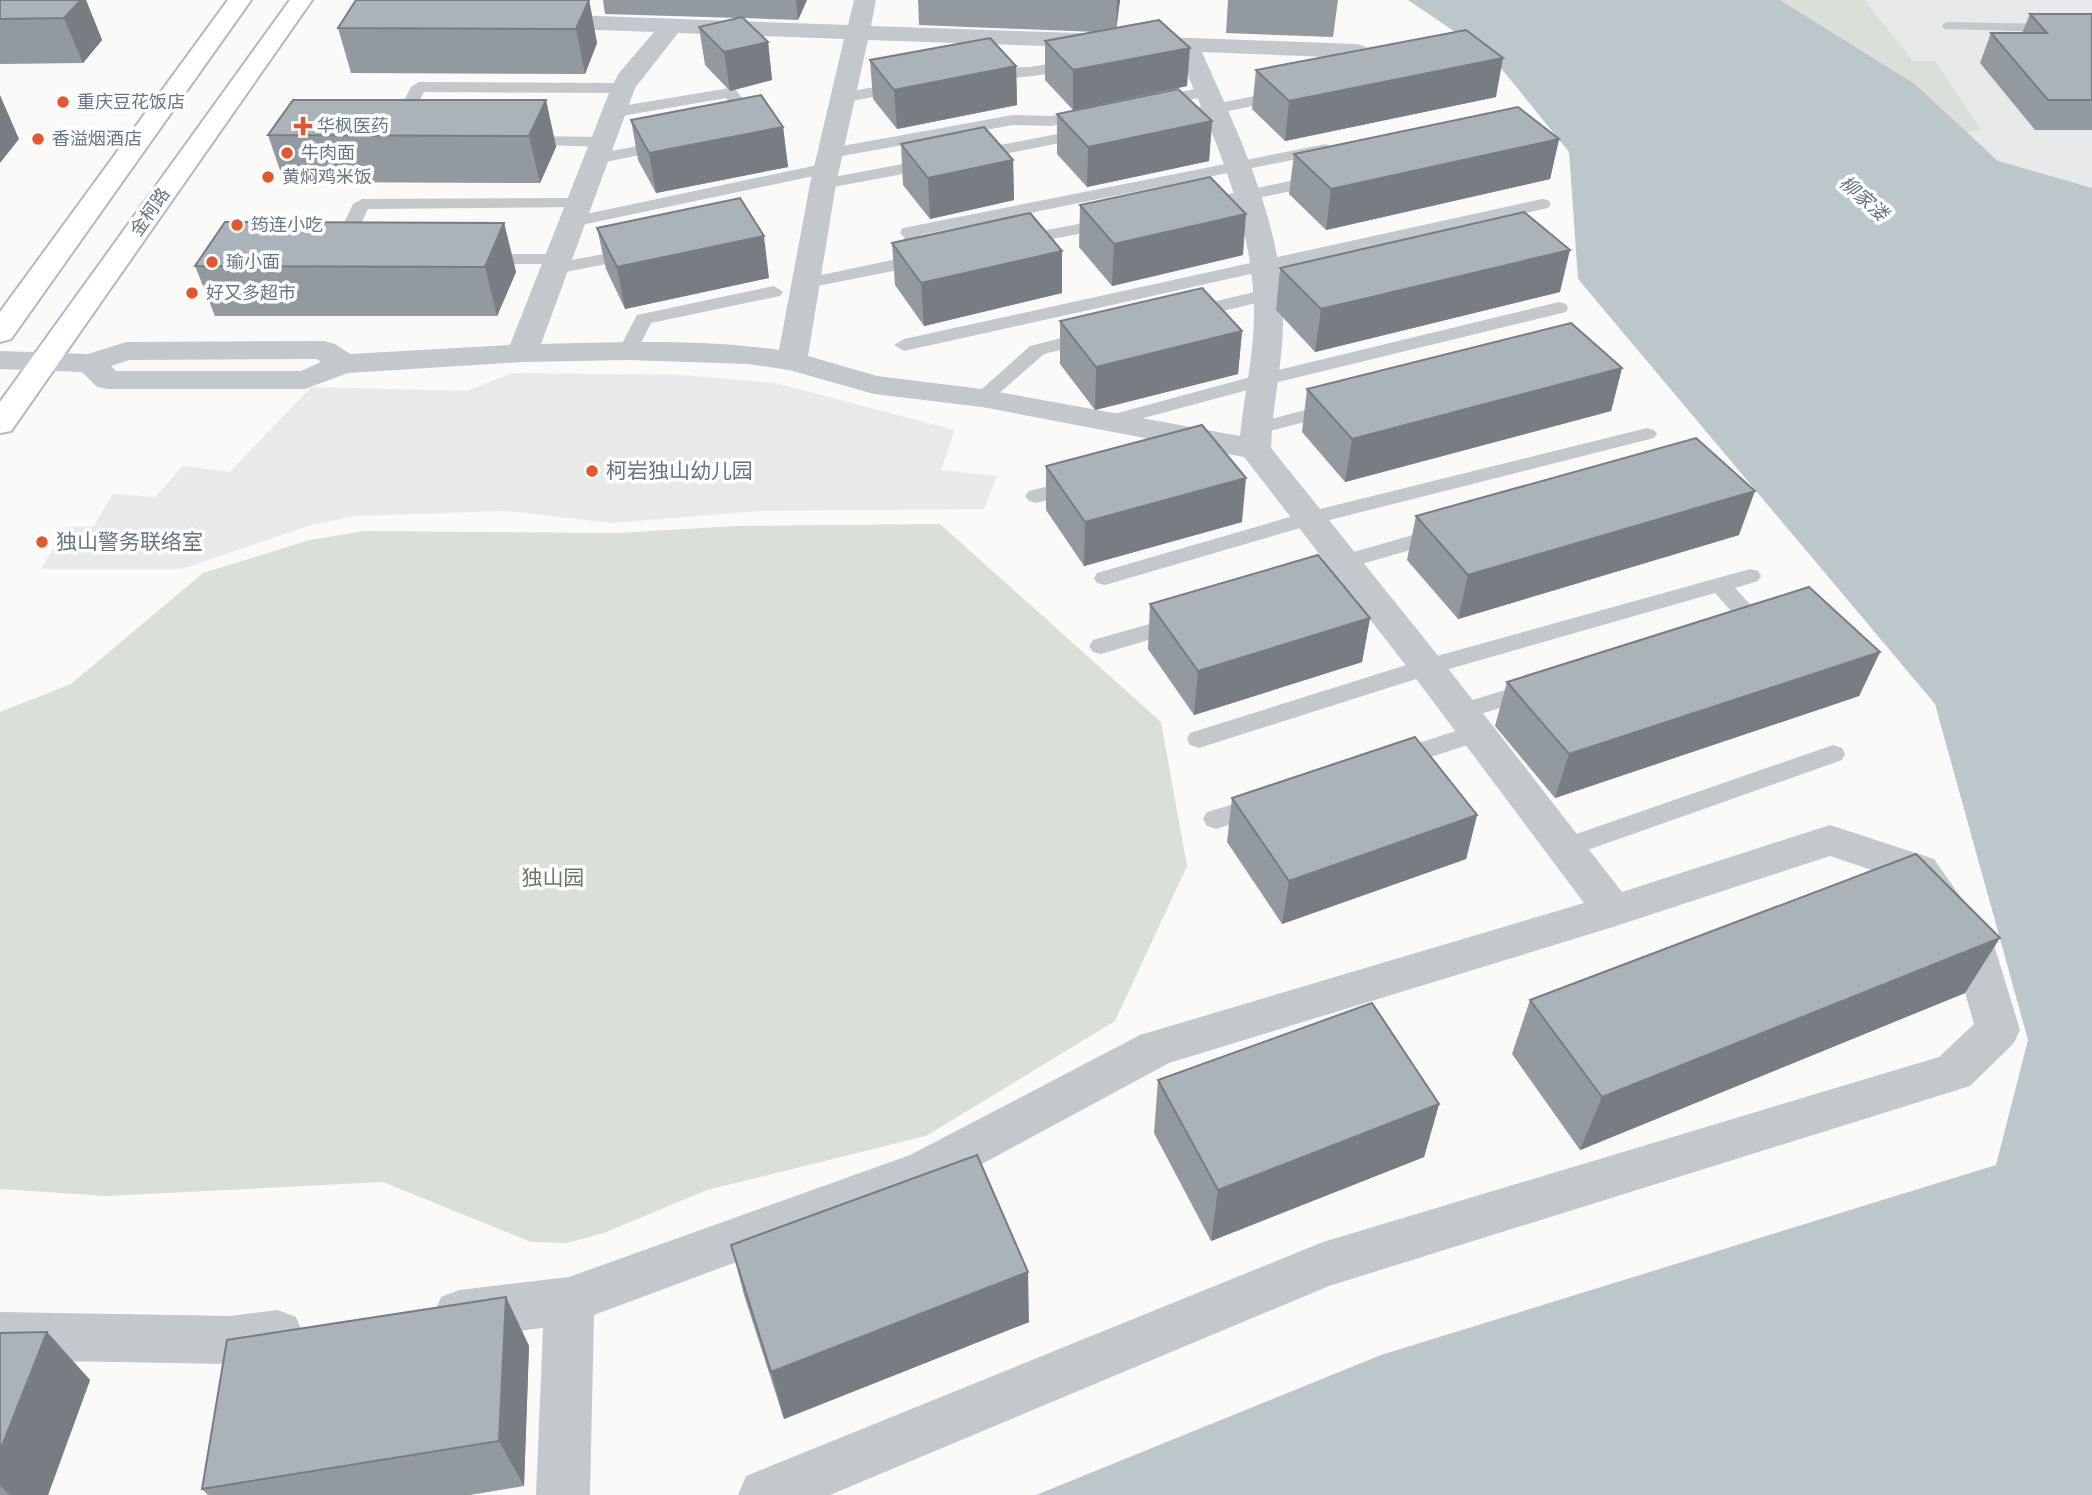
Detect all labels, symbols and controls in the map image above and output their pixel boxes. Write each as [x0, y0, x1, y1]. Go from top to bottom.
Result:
place label: 重庆豆花饭店 [77, 90, 185, 113]
marker: 重庆豆花饭店 [55, 94, 71, 110]
place label: 华枫医药 [317, 114, 389, 137]
marker: 华枫医药 [295, 118, 311, 134]
place label: 香溢烟酒店 [52, 127, 142, 150]
marker: 香溢烟酒店 [30, 131, 46, 147]
place label: 牛肉面 [301, 141, 355, 164]
marker: 牛肉面 [279, 145, 295, 161]
place label: 黄焖鸡米饭 [282, 165, 372, 188]
marker: 黄焖鸡米饭 [260, 169, 276, 185]
water label: 柳家溇 [1835, 170, 1895, 227]
street label: 金柯路 [125, 183, 174, 240]
place label: 筠连小吃 [251, 213, 323, 236]
marker: 筠连小吃 [229, 217, 245, 233]
place label: 瑜小面 [226, 250, 280, 273]
marker: 瑜小面 [204, 254, 220, 270]
place label: 好又多超市 [206, 281, 296, 304]
marker: 好又多超市 [184, 285, 200, 301]
place label: 柯岩独山幼儿园 [606, 456, 753, 484]
marker: 柯岩独山幼儿园 [584, 463, 600, 479]
place label: 独山警务联络室 [56, 527, 203, 555]
marker: 独山警务联络室 [34, 534, 50, 550]
park label: 独山园 [522, 863, 585, 891]

